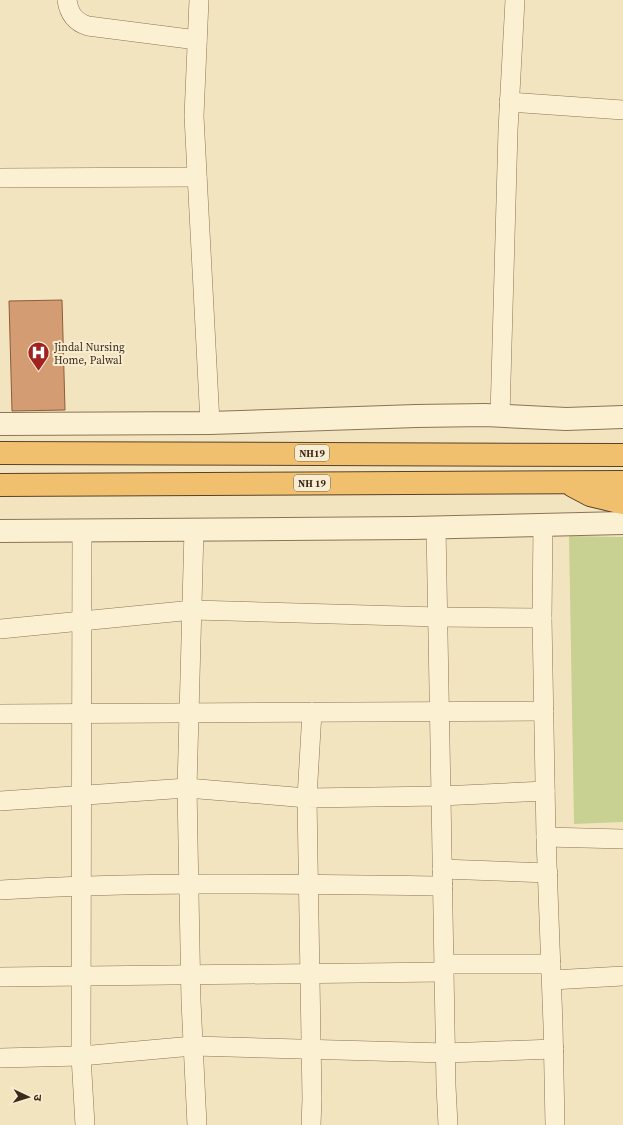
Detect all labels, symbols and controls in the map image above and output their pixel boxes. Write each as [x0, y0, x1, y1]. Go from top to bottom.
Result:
hospital icon: Jindal Nursing Home, Palwal [26, 340, 52, 373]
place label: Jindal Nursing Home, Palwal [53, 340, 125, 368]
road number: NH19 [295, 445, 329, 461]
road number: NH 19 [294, 475, 330, 491]
north arrow [8, 1077, 48, 1117]
text: उ [30, 1094, 45, 1102]

